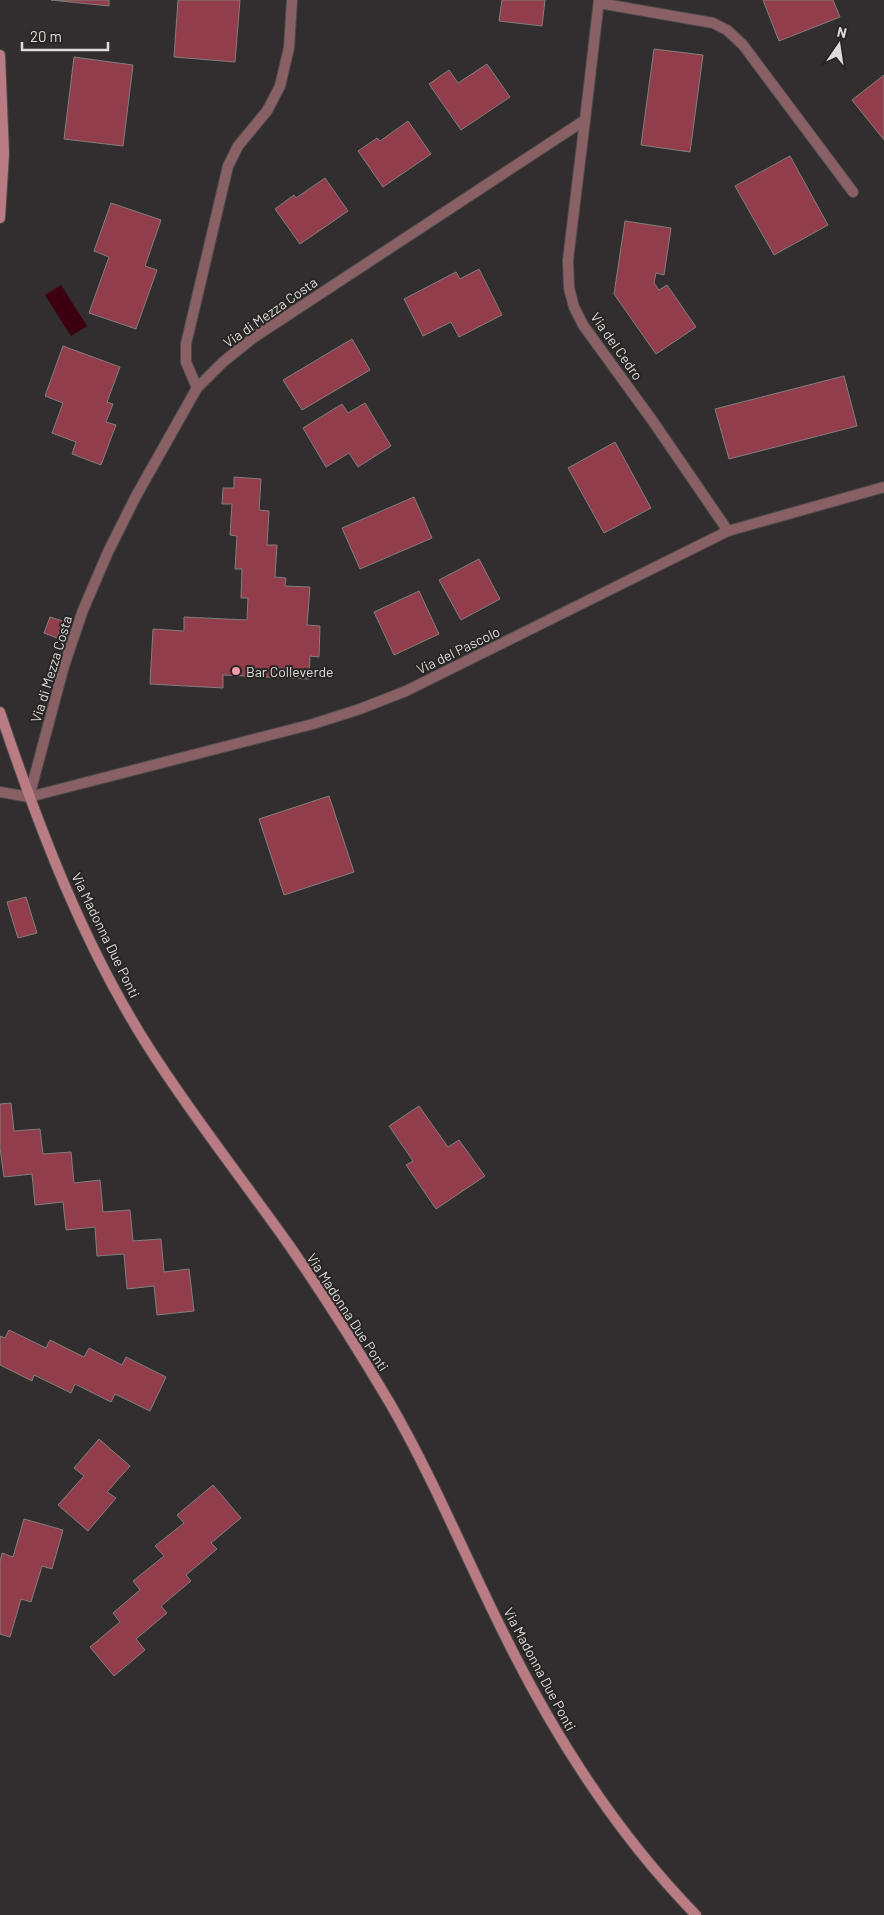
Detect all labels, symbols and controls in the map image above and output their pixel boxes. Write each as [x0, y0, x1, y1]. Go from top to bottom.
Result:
scale bar [22, 20, 109, 52]
north arrow [814, 20, 864, 70]
text: N [836, 23, 848, 41]
text: 20 m [30, 27, 62, 45]
street label: Via di Mezza Costa [220, 273, 320, 351]
street label: Via del Cedro [587, 309, 647, 383]
street label: Via di Mezza Costa [27, 614, 75, 724]
street label: Via del Pascolo [413, 622, 503, 678]
place label: Bar Colleverde [246, 663, 334, 680]
marker: Bar Colleverde [230, 665, 242, 677]
street label: Via Madonna Due Ponti [68, 870, 144, 1000]
street label: Via Madonna Due Ponti [303, 1250, 393, 1374]
street label: Via Madonna Due Ponti [500, 1604, 580, 1734]

